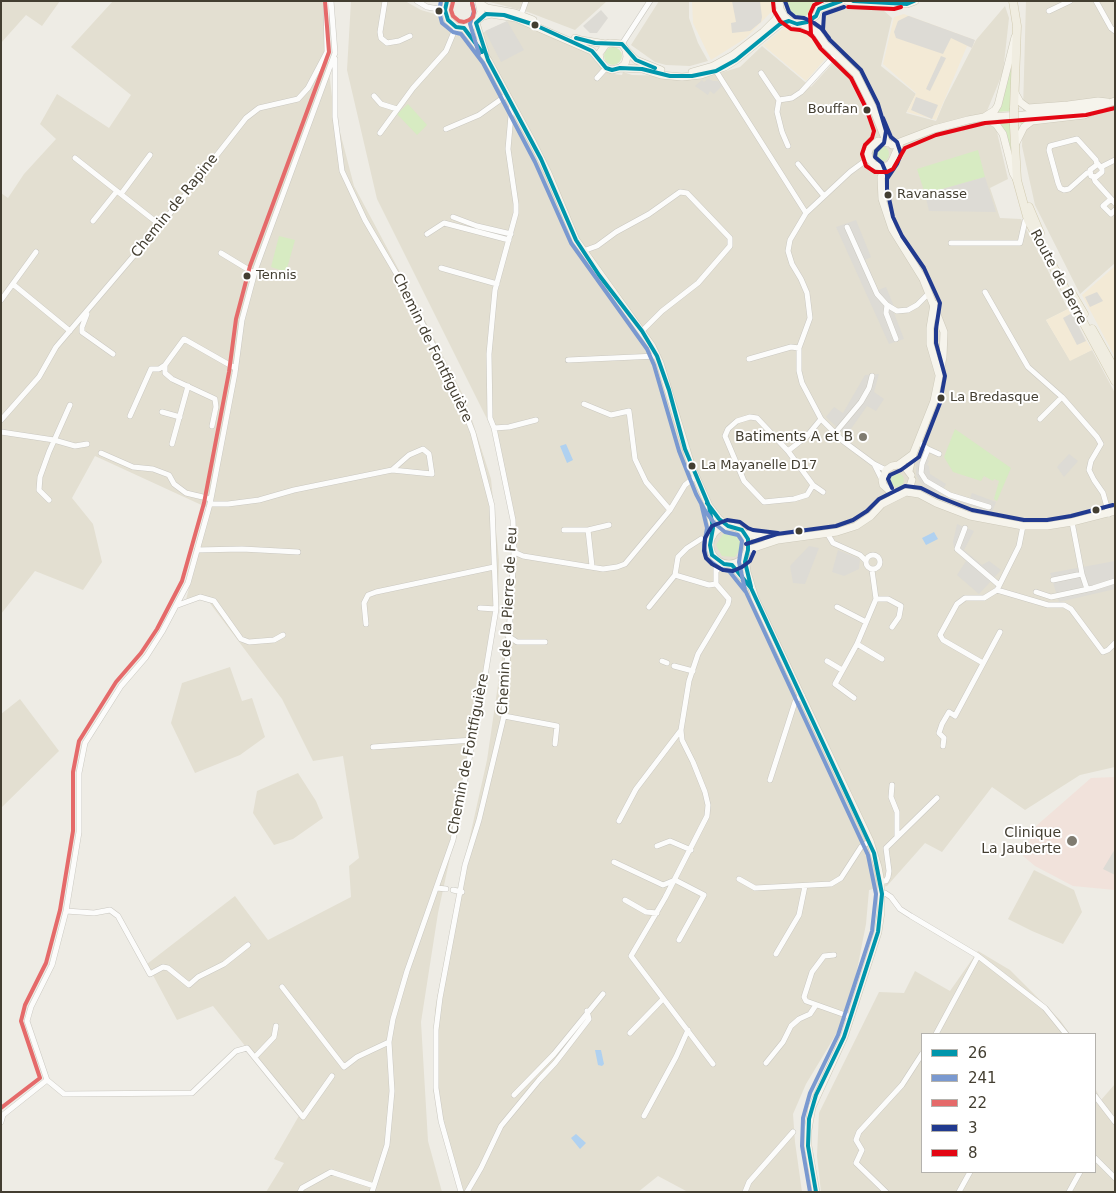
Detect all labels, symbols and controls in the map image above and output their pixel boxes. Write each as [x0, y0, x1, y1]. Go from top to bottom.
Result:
unlabelled marker [434, 6, 444, 16]
unlabelled marker [530, 20, 540, 30]
place label: Bouffan [808, 102, 858, 118]
marker: Bouffan [862, 105, 872, 115]
street label: Chemin de Rapine [128, 151, 222, 261]
place label: Ravanasse [897, 187, 967, 203]
marker: Ravanasse [883, 190, 893, 200]
street label: Route de Berre [1026, 227, 1090, 327]
place label: Tennis [256, 268, 297, 284]
marker: Tennis [242, 271, 252, 281]
street label: Chemin de Fontfiguière [389, 271, 475, 425]
place label: La Bredasque [950, 390, 1039, 406]
marker: La Bredasque [936, 393, 946, 403]
place label: Batiments A et B [735, 429, 853, 445]
marker: Batiments A et B [857, 431, 869, 443]
place label: La Mayanelle D17 [701, 458, 817, 474]
marker: La Mayanelle D17 [687, 461, 697, 471]
unlabelled marker [1091, 505, 1101, 515]
unlabelled marker [794, 526, 804, 536]
street label: Chemin de la Pierre de Feu [495, 527, 521, 715]
street label: Chemin de Fontfiguière [445, 672, 493, 836]
place label: Clinique La Jauberte [981, 825, 1061, 858]
marker: Clinique La Jauberte [1065, 834, 1079, 848]
legend [921, 1033, 1096, 1173]
text: 26 [968, 1044, 987, 1062]
text: 241 [968, 1069, 997, 1087]
text: 22 [968, 1094, 987, 1112]
text: 3 [968, 1119, 978, 1137]
text: 8 [968, 1144, 978, 1162]

